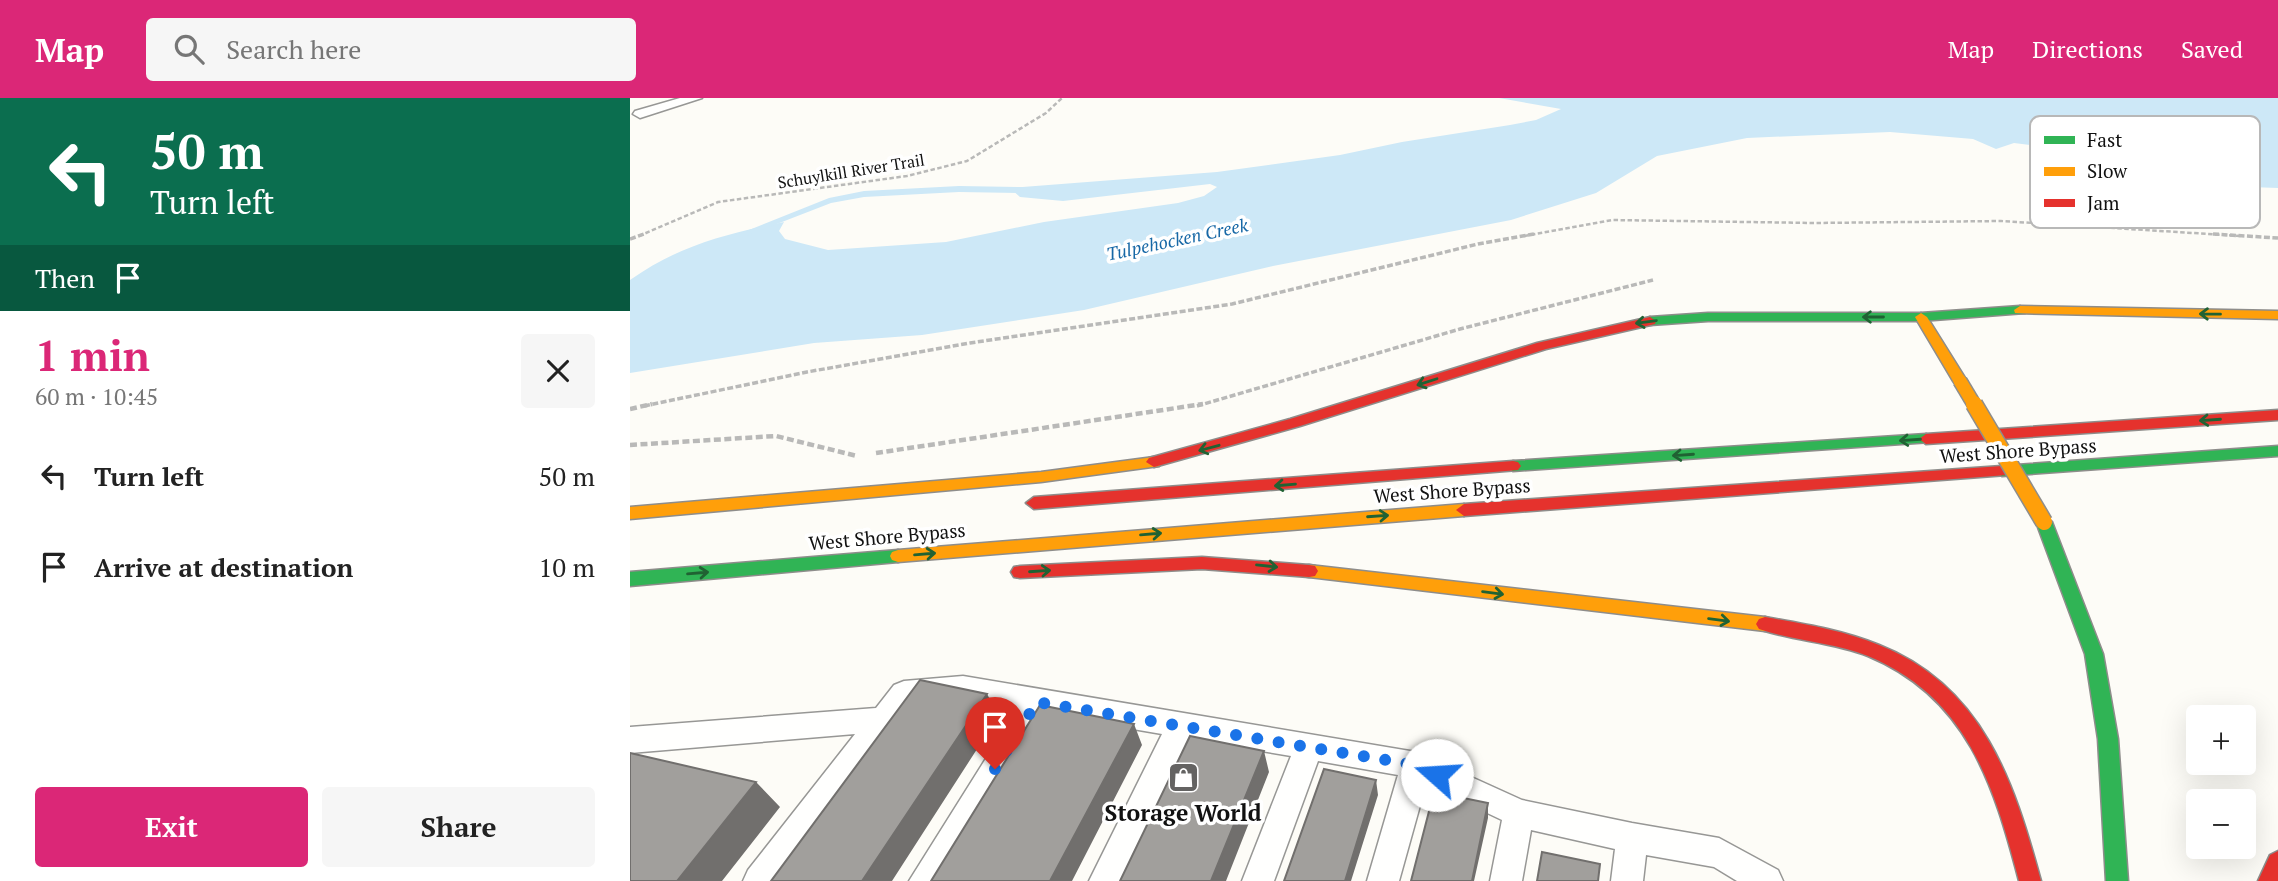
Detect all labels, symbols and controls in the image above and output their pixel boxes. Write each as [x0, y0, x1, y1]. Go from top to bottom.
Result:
search box [146, 18, 636, 81]
text: Map [35, 28, 104, 71]
icon: search [170, 30, 208, 68]
text: Search here [226, 32, 361, 66]
text: Map [1948, 33, 1994, 65]
text: Directions [2032, 33, 2143, 65]
text: Saved [2181, 33, 2243, 65]
legend [2030, 116, 2260, 228]
text: 50 m [150, 118, 264, 183]
icon: left [35, 126, 126, 217]
text: Fast [2087, 127, 2122, 152]
street label: Schuylkill River Trail [776, 149, 926, 193]
text: Slow [2087, 158, 2128, 183]
text: Turn left [150, 181, 274, 223]
text: Jam [2087, 190, 2120, 215]
water label: Tulpehocken Creek [1104, 212, 1250, 266]
icon: arrive [109, 259, 147, 297]
text: Then [35, 261, 95, 295]
one-way arrow [2199, 307, 2222, 320]
one-way arrow [1862, 310, 1885, 324]
one-way arrow [1635, 315, 1658, 328]
text: 1 min [35, 327, 150, 383]
button: close [521, 334, 595, 408]
one-way arrow [1416, 376, 1438, 389]
text: 60 m · 10:45 [35, 381, 158, 412]
one-way arrow [2199, 414, 2222, 427]
street label: West Shore Bypass [1939, 432, 2097, 468]
one-way arrow [1899, 434, 1921, 447]
one-way arrow [1198, 443, 1220, 456]
one-way arrow [1672, 449, 1694, 462]
icon: left [35, 457, 73, 495]
text: Turn left [94, 459, 204, 493]
text: 50 m [539, 459, 595, 493]
street label: West Shore Bypass [1373, 472, 1531, 508]
one-way arrow [1274, 479, 1297, 492]
one-way arrow [1366, 510, 1389, 523]
street label: West Shore Bypass [808, 517, 966, 555]
one-way arrow [1140, 527, 1162, 540]
one-way arrow [913, 547, 935, 560]
icon: arrive [35, 548, 73, 586]
text: Arrive at destination [94, 550, 353, 584]
text: 10 m [539, 550, 595, 584]
one-way arrow [1255, 560, 1278, 573]
one-way arrow [1029, 564, 1052, 577]
one-way arrow [686, 567, 709, 580]
one-way arrow [1481, 587, 1504, 600]
one-way arrow [1707, 613, 1730, 626]
pin [965, 697, 1025, 769]
map controls [2186, 705, 2256, 859]
button: + [2186, 705, 2256, 775]
icon: arrive [976, 708, 1014, 746]
position arrow [1400, 738, 1474, 812]
shop icon: Storage World [1166, 761, 1200, 795]
button: Exit [35, 787, 308, 867]
button: Share [322, 787, 595, 867]
button: − [2186, 789, 2256, 859]
place label: Storage World [1105, 797, 1262, 828]

